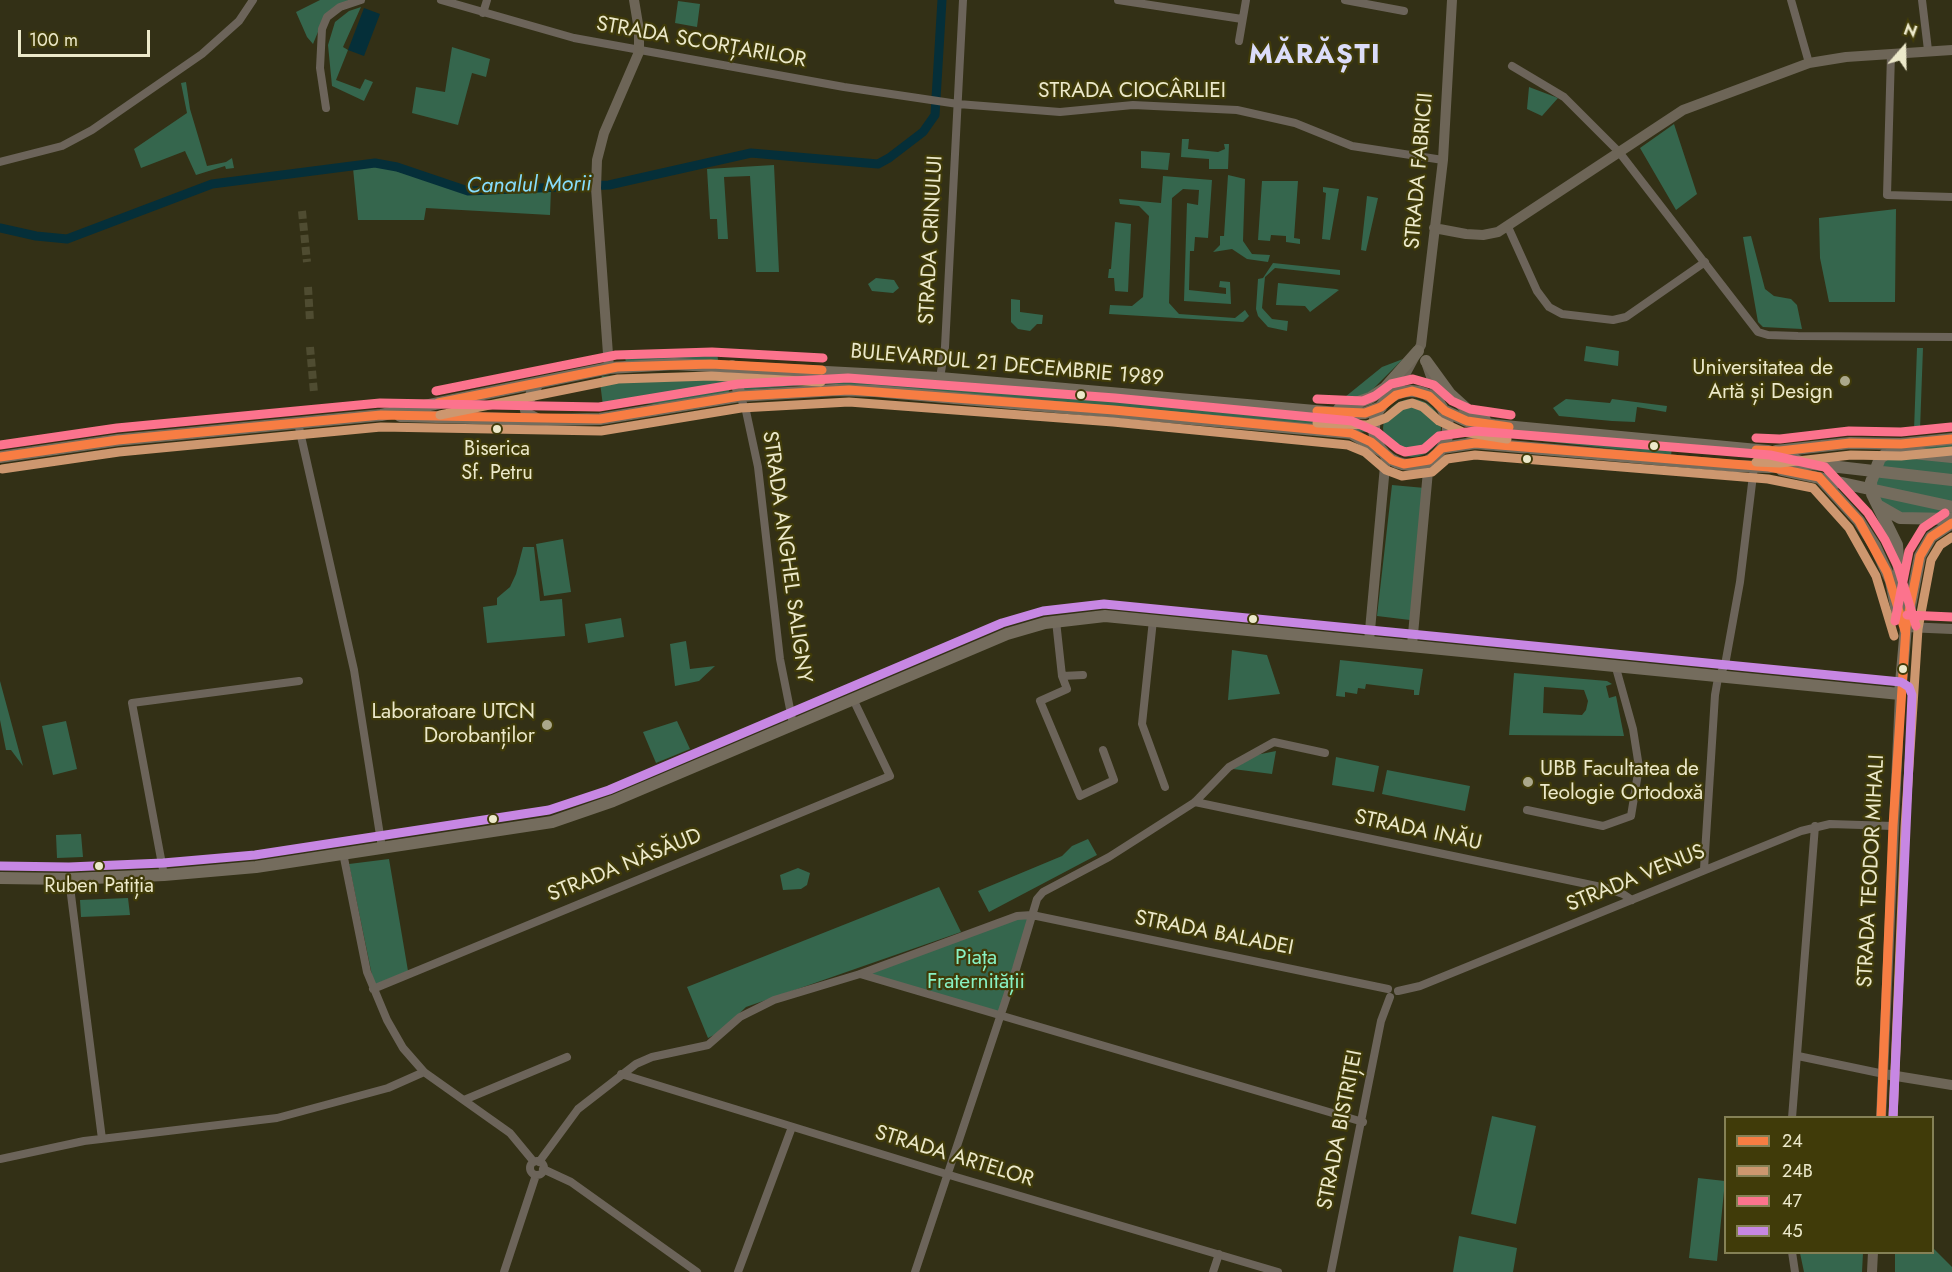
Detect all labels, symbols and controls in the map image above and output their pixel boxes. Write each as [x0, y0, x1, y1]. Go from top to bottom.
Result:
street label: STRADA SCORȚARILOR [594, 12, 808, 74]
scale bar [21, 18, 153, 56]
north arrow [1874, 18, 1934, 78]
text: N [1900, 18, 1920, 44]
text: 100 m [29, 27, 78, 53]
district label: MĂRĂȘTI [1249, 40, 1381, 72]
street label: STRADA CIOCÂRLIEI [1038, 79, 1226, 105]
street label: STRADA FABRICII [1401, 92, 1439, 250]
street label: STRADA CRINULUI [915, 155, 949, 325]
water label: Canalul Morii [466, 172, 592, 200]
street label: BULEVARDUL 21 DECEMBRIE 1989 [849, 340, 1165, 392]
place label: Universitatea de Artă și Design [1692, 356, 1833, 406]
marker: Universitatea de Artă și Design [1838, 374, 1852, 388]
unlabelled marker [1075, 389, 1087, 401]
marker: Biserica Sf. Petru [491, 423, 503, 435]
street label: STRADA ANGHEL SALIGNY [756, 430, 816, 684]
place label: Biserica Sf. Petru [461, 438, 533, 485]
unlabelled marker [1648, 440, 1660, 452]
unlabelled marker [1521, 453, 1533, 465]
unlabelled marker [1247, 613, 1259, 625]
unlabelled marker [1897, 663, 1909, 675]
place label: Laboratoare UTCN Dorobanților [372, 700, 535, 750]
marker: Laboratoare UTCN Dorobanților [540, 718, 554, 732]
street label: STRADA TEODOR MIHALI [1853, 754, 1891, 988]
place label: UBB Facultatea de Teologie Ortodoxă [1540, 757, 1703, 807]
marker: UBB Facultatea de Teologie Ortodoxă [1521, 775, 1535, 789]
street label: STRADA INĂU [1352, 805, 1484, 857]
unlabelled marker [487, 813, 499, 825]
street label: STRADA NĂSĂUD [544, 824, 706, 908]
street label: STRADA VENUS [1563, 840, 1709, 918]
marker: Ruben Patiția [93, 860, 105, 872]
place label: Ruben Patiția [44, 875, 154, 899]
street label: STRADA BALADEI [1133, 906, 1295, 962]
park label: Piața Fraternității [927, 946, 1025, 996]
street label: STRADA BISTRIȚEI [1313, 1048, 1369, 1212]
legend [1724, 1116, 1934, 1254]
street label: STRADA ARTELOR [872, 1121, 1036, 1193]
text: 24 [1782, 1128, 1803, 1154]
text: 24B [1782, 1158, 1813, 1184]
text: 47 [1782, 1188, 1802, 1214]
text: 45 [1782, 1218, 1803, 1244]

